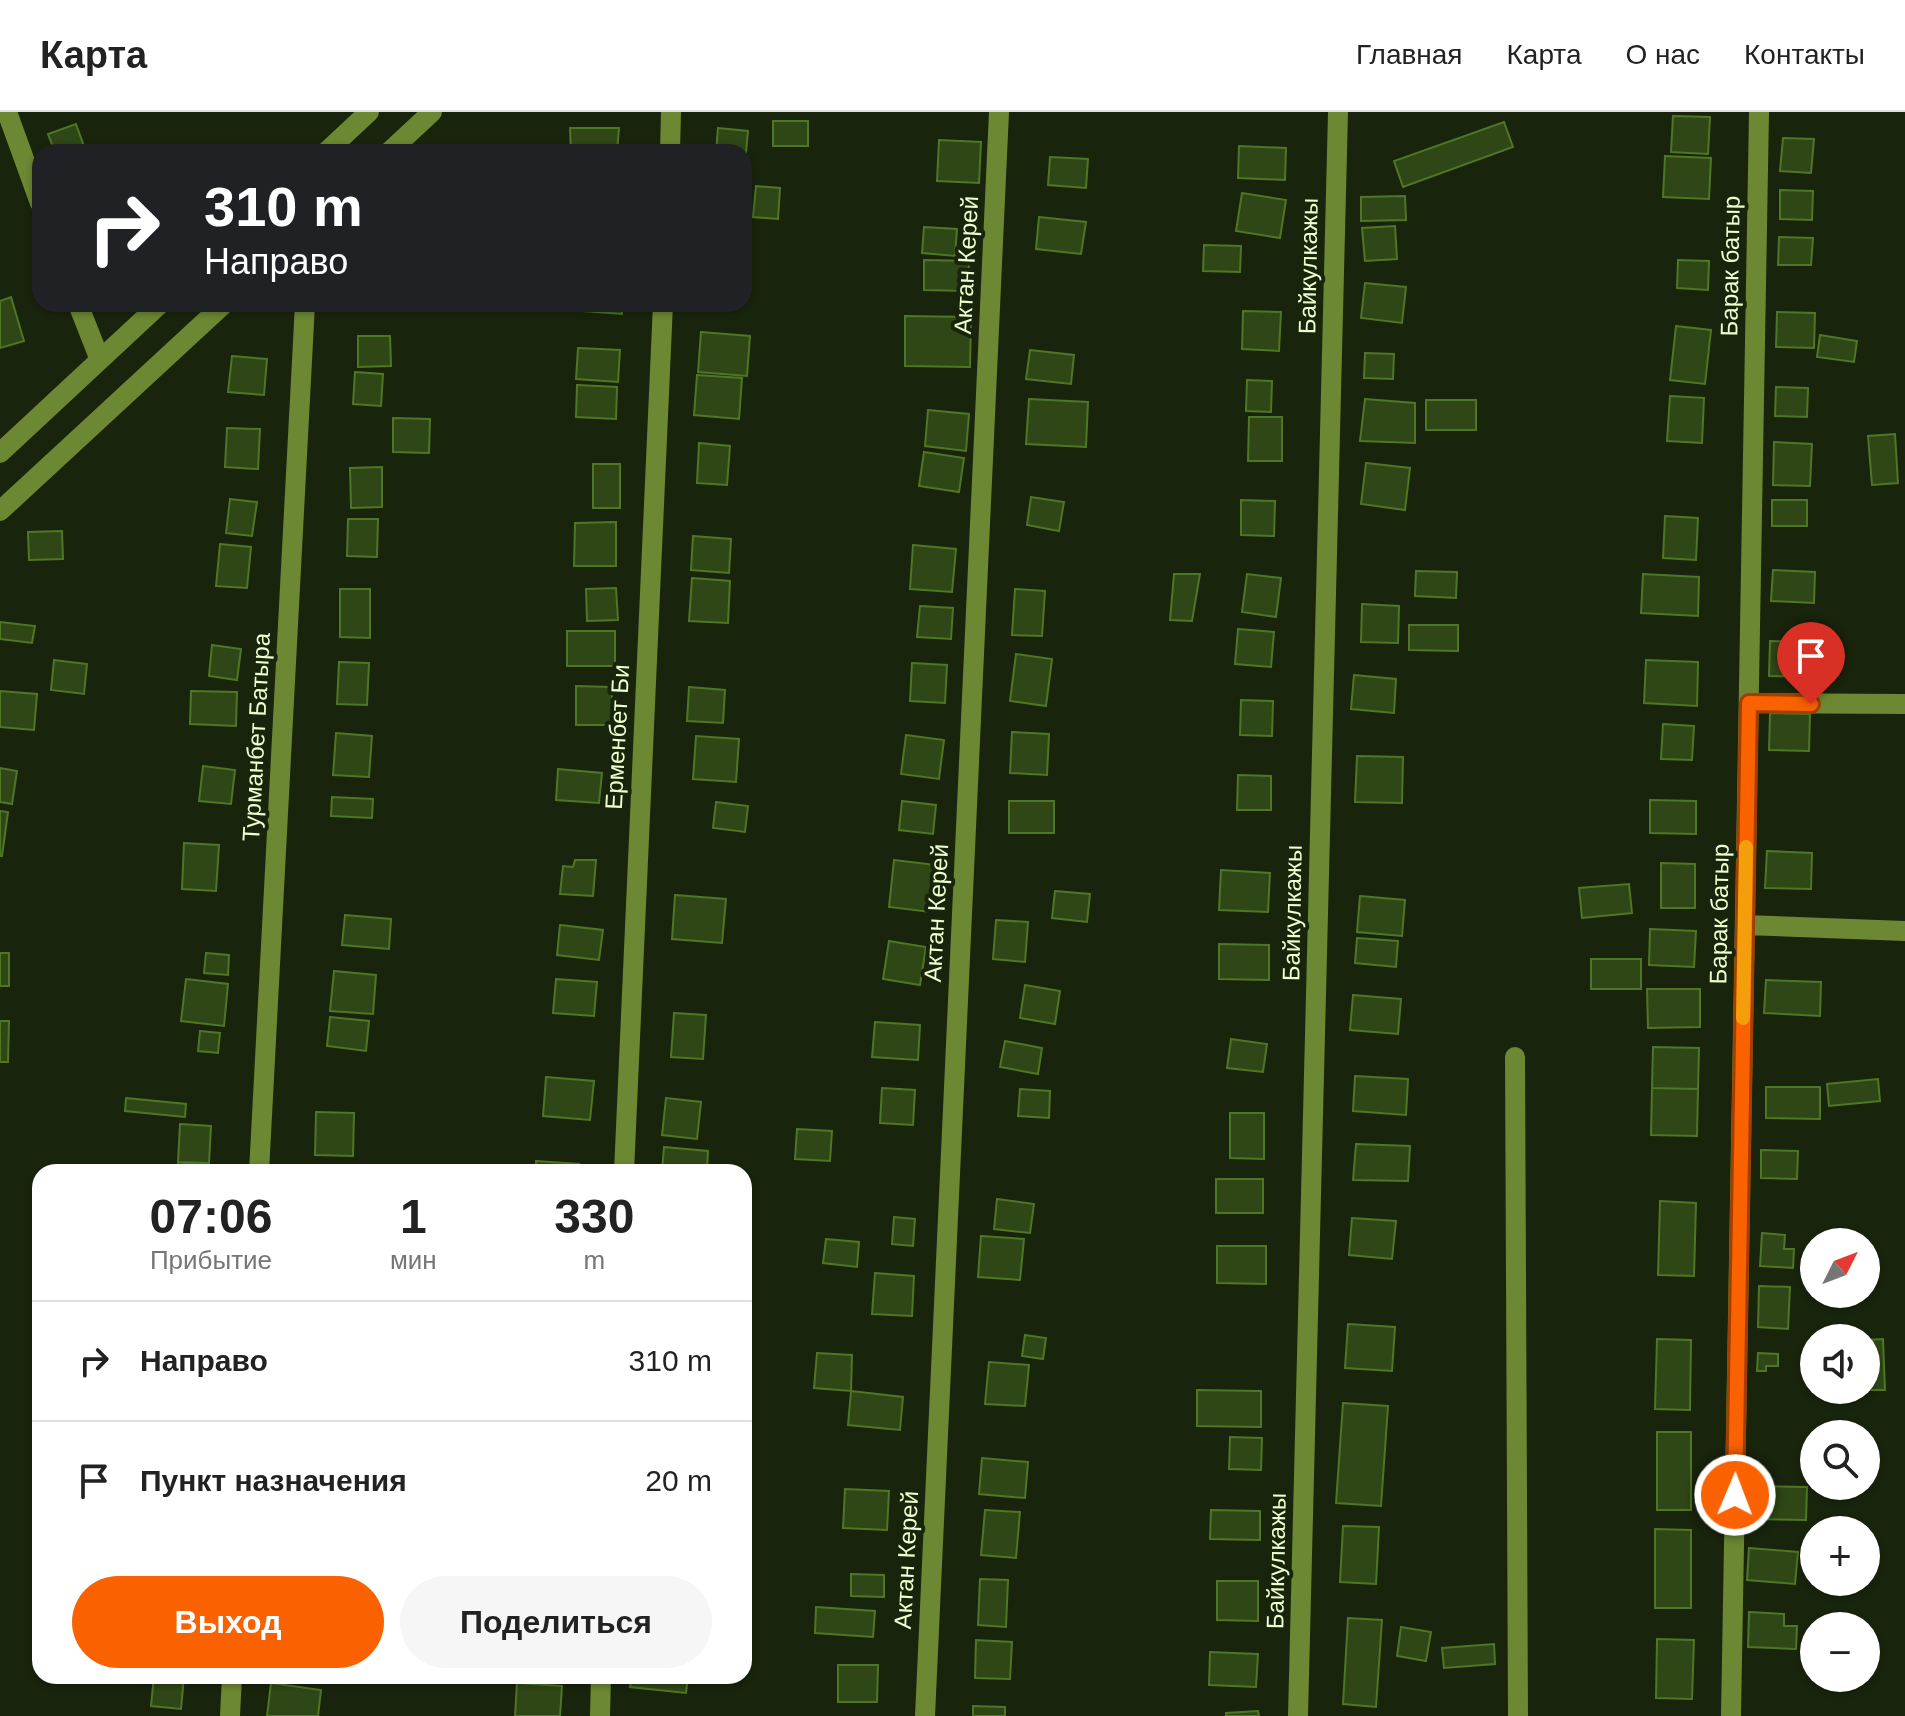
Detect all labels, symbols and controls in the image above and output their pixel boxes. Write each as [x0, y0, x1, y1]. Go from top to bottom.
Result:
text: Карта [40, 34, 147, 76]
text: Главная [1356, 39, 1463, 70]
text: Карта [1507, 39, 1581, 70]
text: О нас [1625, 39, 1700, 70]
text: Контакты [1744, 39, 1865, 70]
text: 310 m [204, 175, 363, 238]
icon: right [72, 176, 176, 280]
street label: Актан Керей [949, 195, 983, 335]
street label: Барак батыр [1715, 195, 1745, 337]
street label: Байкулкажы [1293, 198, 1323, 334]
text: Направо [204, 241, 348, 282]
pin [1777, 622, 1845, 704]
street label: Турманбет Батыра [237, 631, 275, 842]
icon: arrive [1789, 634, 1833, 678]
street label: Ерменбет Би [600, 664, 634, 810]
street label: Актан Керей [919, 843, 953, 983]
street label: Барак батыр [1704, 843, 1734, 985]
street label: Байкулкажы [1277, 845, 1307, 981]
text: 07:06 [150, 1190, 272, 1243]
text: 1 [400, 1190, 427, 1243]
text: 330 [554, 1190, 634, 1243]
north arrow [1800, 1228, 1880, 1308]
map controls [1800, 1228, 1880, 1692]
text: Прибытие [150, 1245, 272, 1275]
text: мин [390, 1245, 437, 1275]
text: m [584, 1245, 605, 1275]
button: sound [1800, 1324, 1880, 1404]
icon: right [72, 1339, 116, 1383]
text: Направо [140, 1344, 268, 1377]
text: 310 m [629, 1344, 712, 1377]
button: search [1800, 1420, 1880, 1500]
position arrow [1693, 1453, 1777, 1537]
icon: arrive [72, 1459, 116, 1503]
text: Пункт назначения [140, 1464, 407, 1497]
text: 20 m [645, 1464, 712, 1497]
street label: Актан Керей [889, 1490, 923, 1630]
street label: Байкулкажы [1261, 1493, 1291, 1629]
button: + [1800, 1516, 1880, 1596]
button: Выход [72, 1576, 384, 1668]
button: Поделиться [400, 1576, 712, 1668]
button: − [1800, 1612, 1880, 1692]

